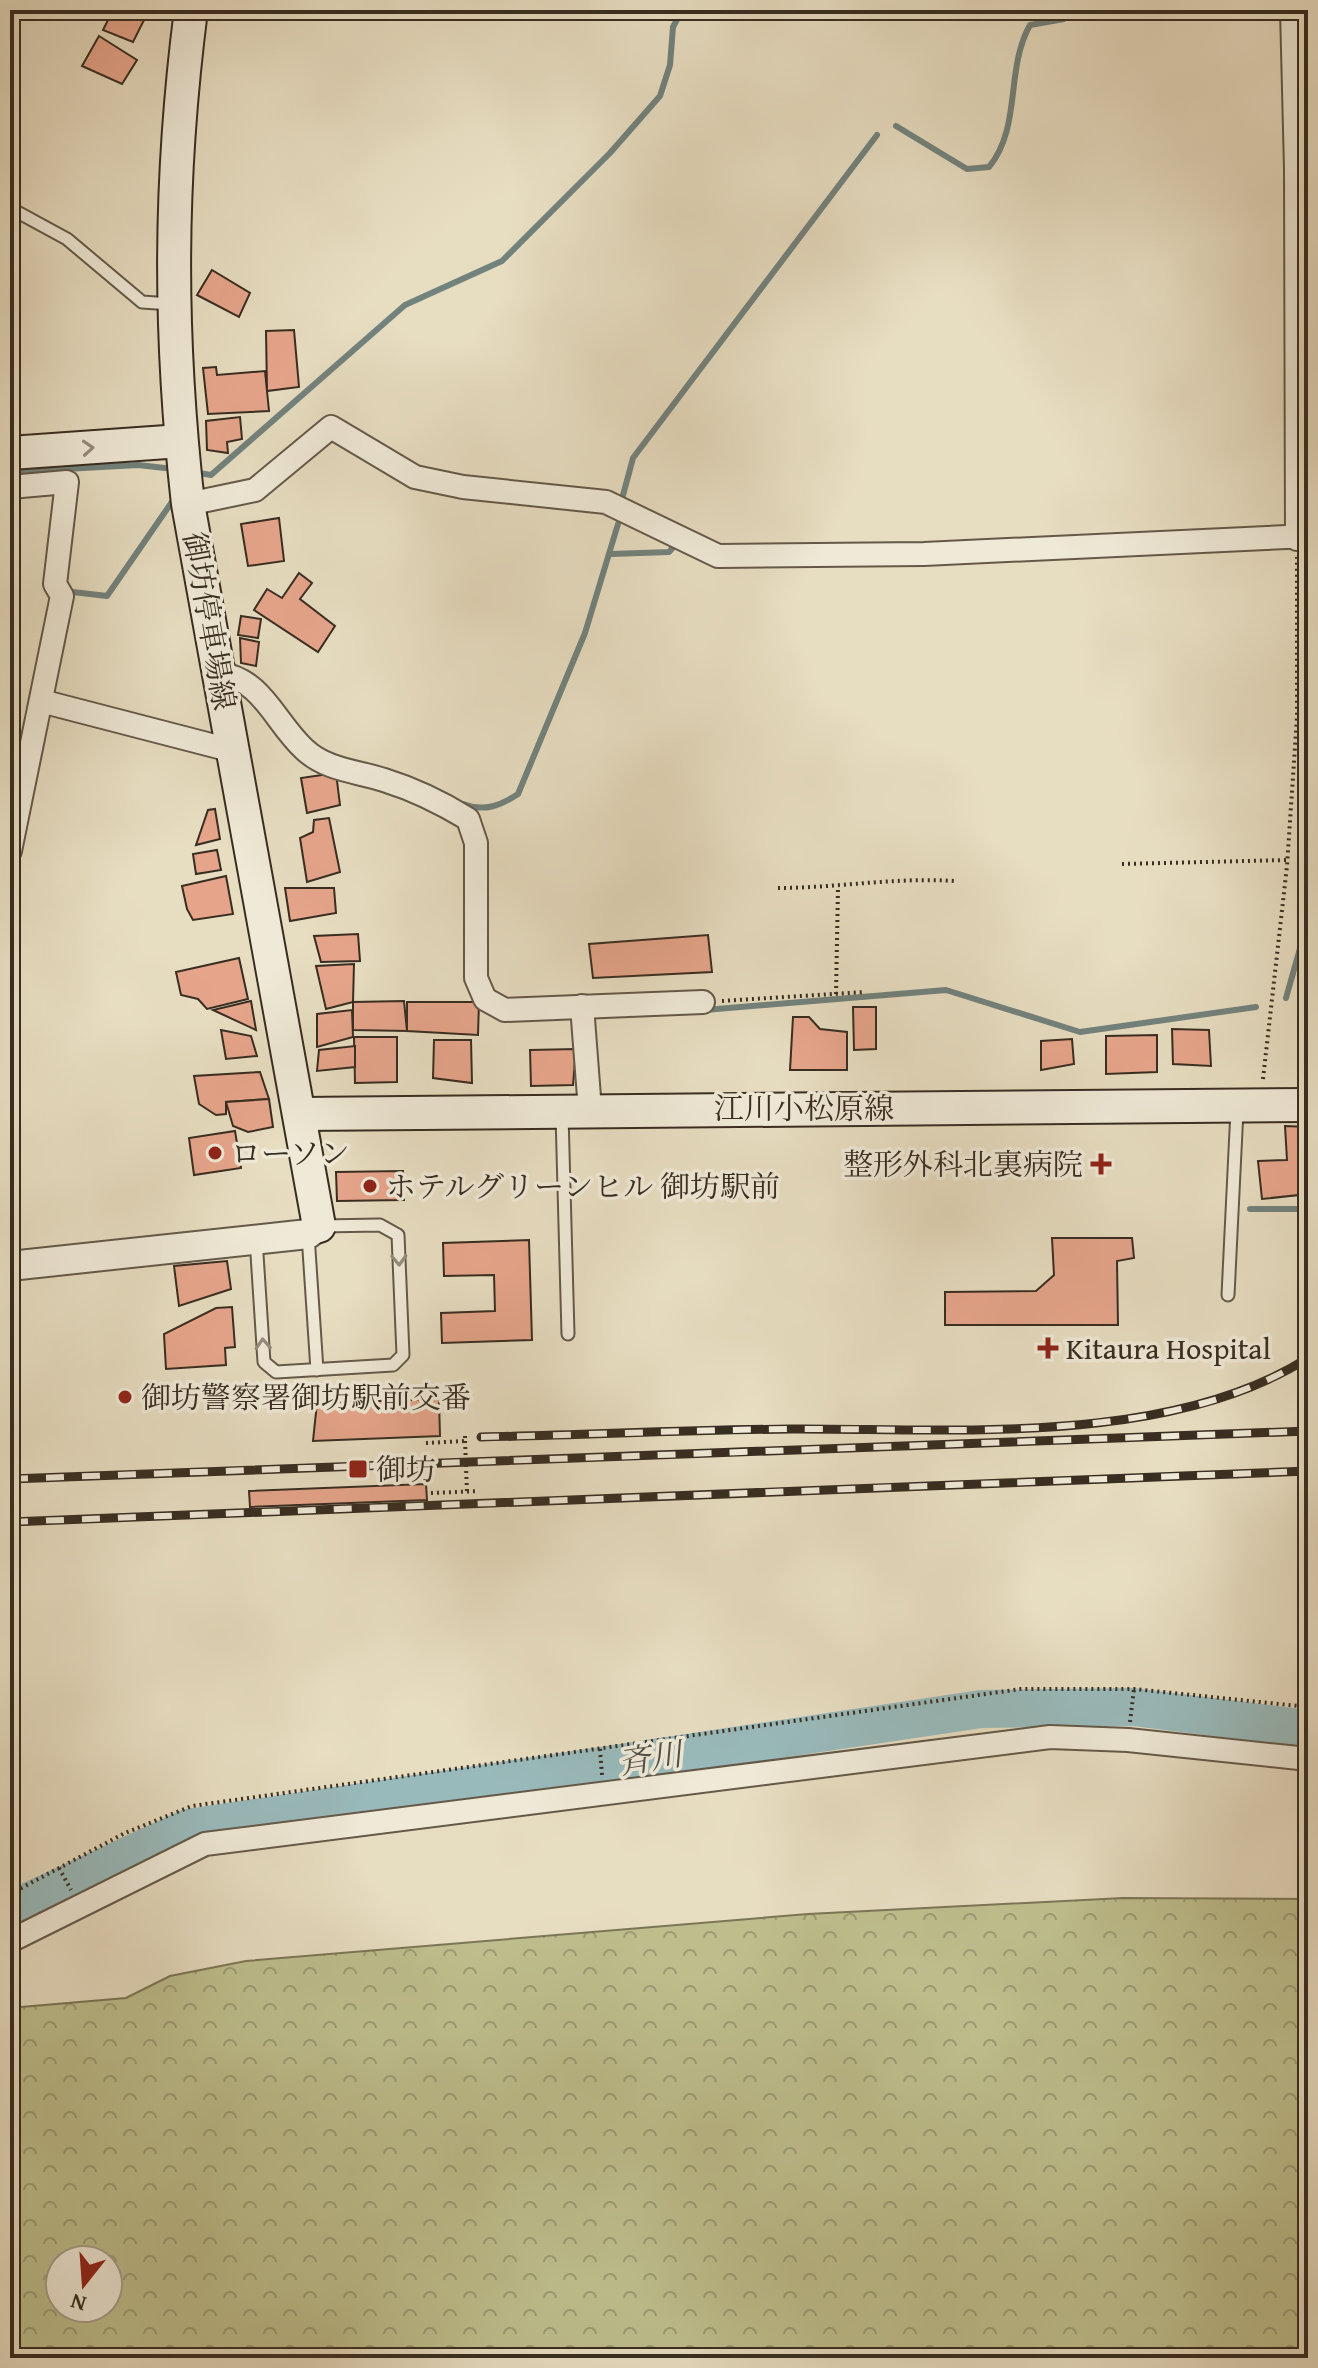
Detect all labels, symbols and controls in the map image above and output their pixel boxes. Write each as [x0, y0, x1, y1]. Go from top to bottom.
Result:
one-way arrow [82, 440, 95, 457]
street label: 御坊停車場線 [173, 529, 247, 713]
street label: 江川小松原線 [714, 1086, 894, 1130]
place label: ローソン [231, 1131, 350, 1175]
place label: 整形外科北裏病院 [843, 1142, 1083, 1186]
marker: ローソン [206, 1144, 224, 1162]
marker: 整形外科北裏病院 [1090, 1153, 1112, 1175]
place label: ホテルグリーンヒル 御坊駅前 [386, 1164, 780, 1208]
marker: ホテルグリーンヒル 御坊駅前 [361, 1177, 379, 1195]
one-way arrow [390, 1254, 407, 1267]
place label: Kitaura Hospital [1066, 1326, 1271, 1370]
one-way arrow [255, 1337, 272, 1350]
marker: Kitaura Hospital [1037, 1337, 1059, 1359]
place label: 御坊警察署御坊駅前交番 [141, 1375, 471, 1419]
marker: 御坊警察署御坊駅前交番 [116, 1388, 134, 1406]
place label: 御坊 [376, 1447, 436, 1491]
marker: 御坊 [347, 1458, 369, 1480]
water label: 斉川 [615, 1729, 688, 1786]
north arrow [44, 2244, 124, 2324]
text: N [66, 2286, 90, 2321]

